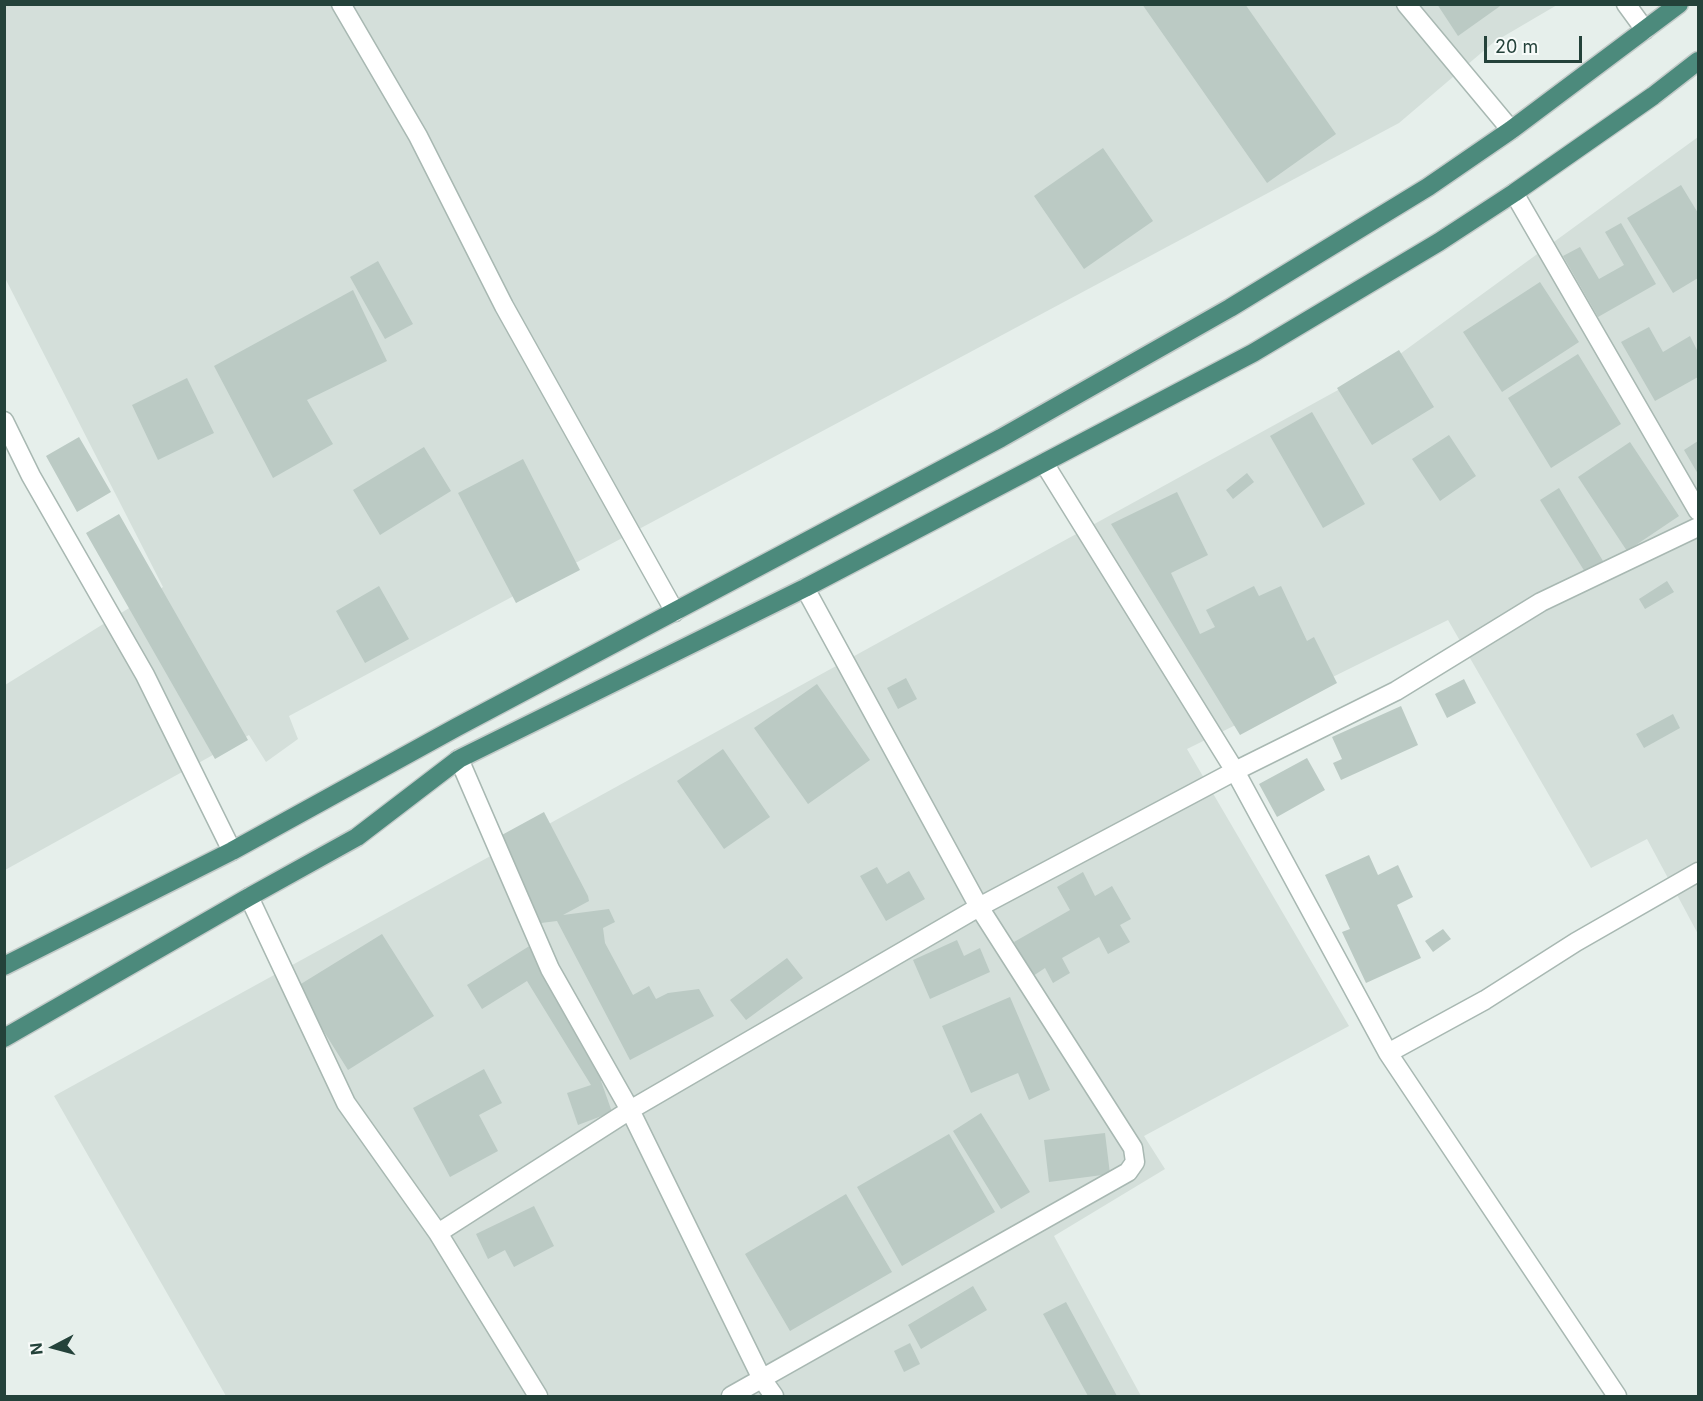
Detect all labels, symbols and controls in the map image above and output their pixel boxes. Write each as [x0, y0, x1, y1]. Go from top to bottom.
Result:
scale bar [1487, 24, 1584, 62]
text: 20 m [1495, 36, 1538, 57]
north arrow [24, 1317, 84, 1377]
text: N [26, 1342, 47, 1356]

